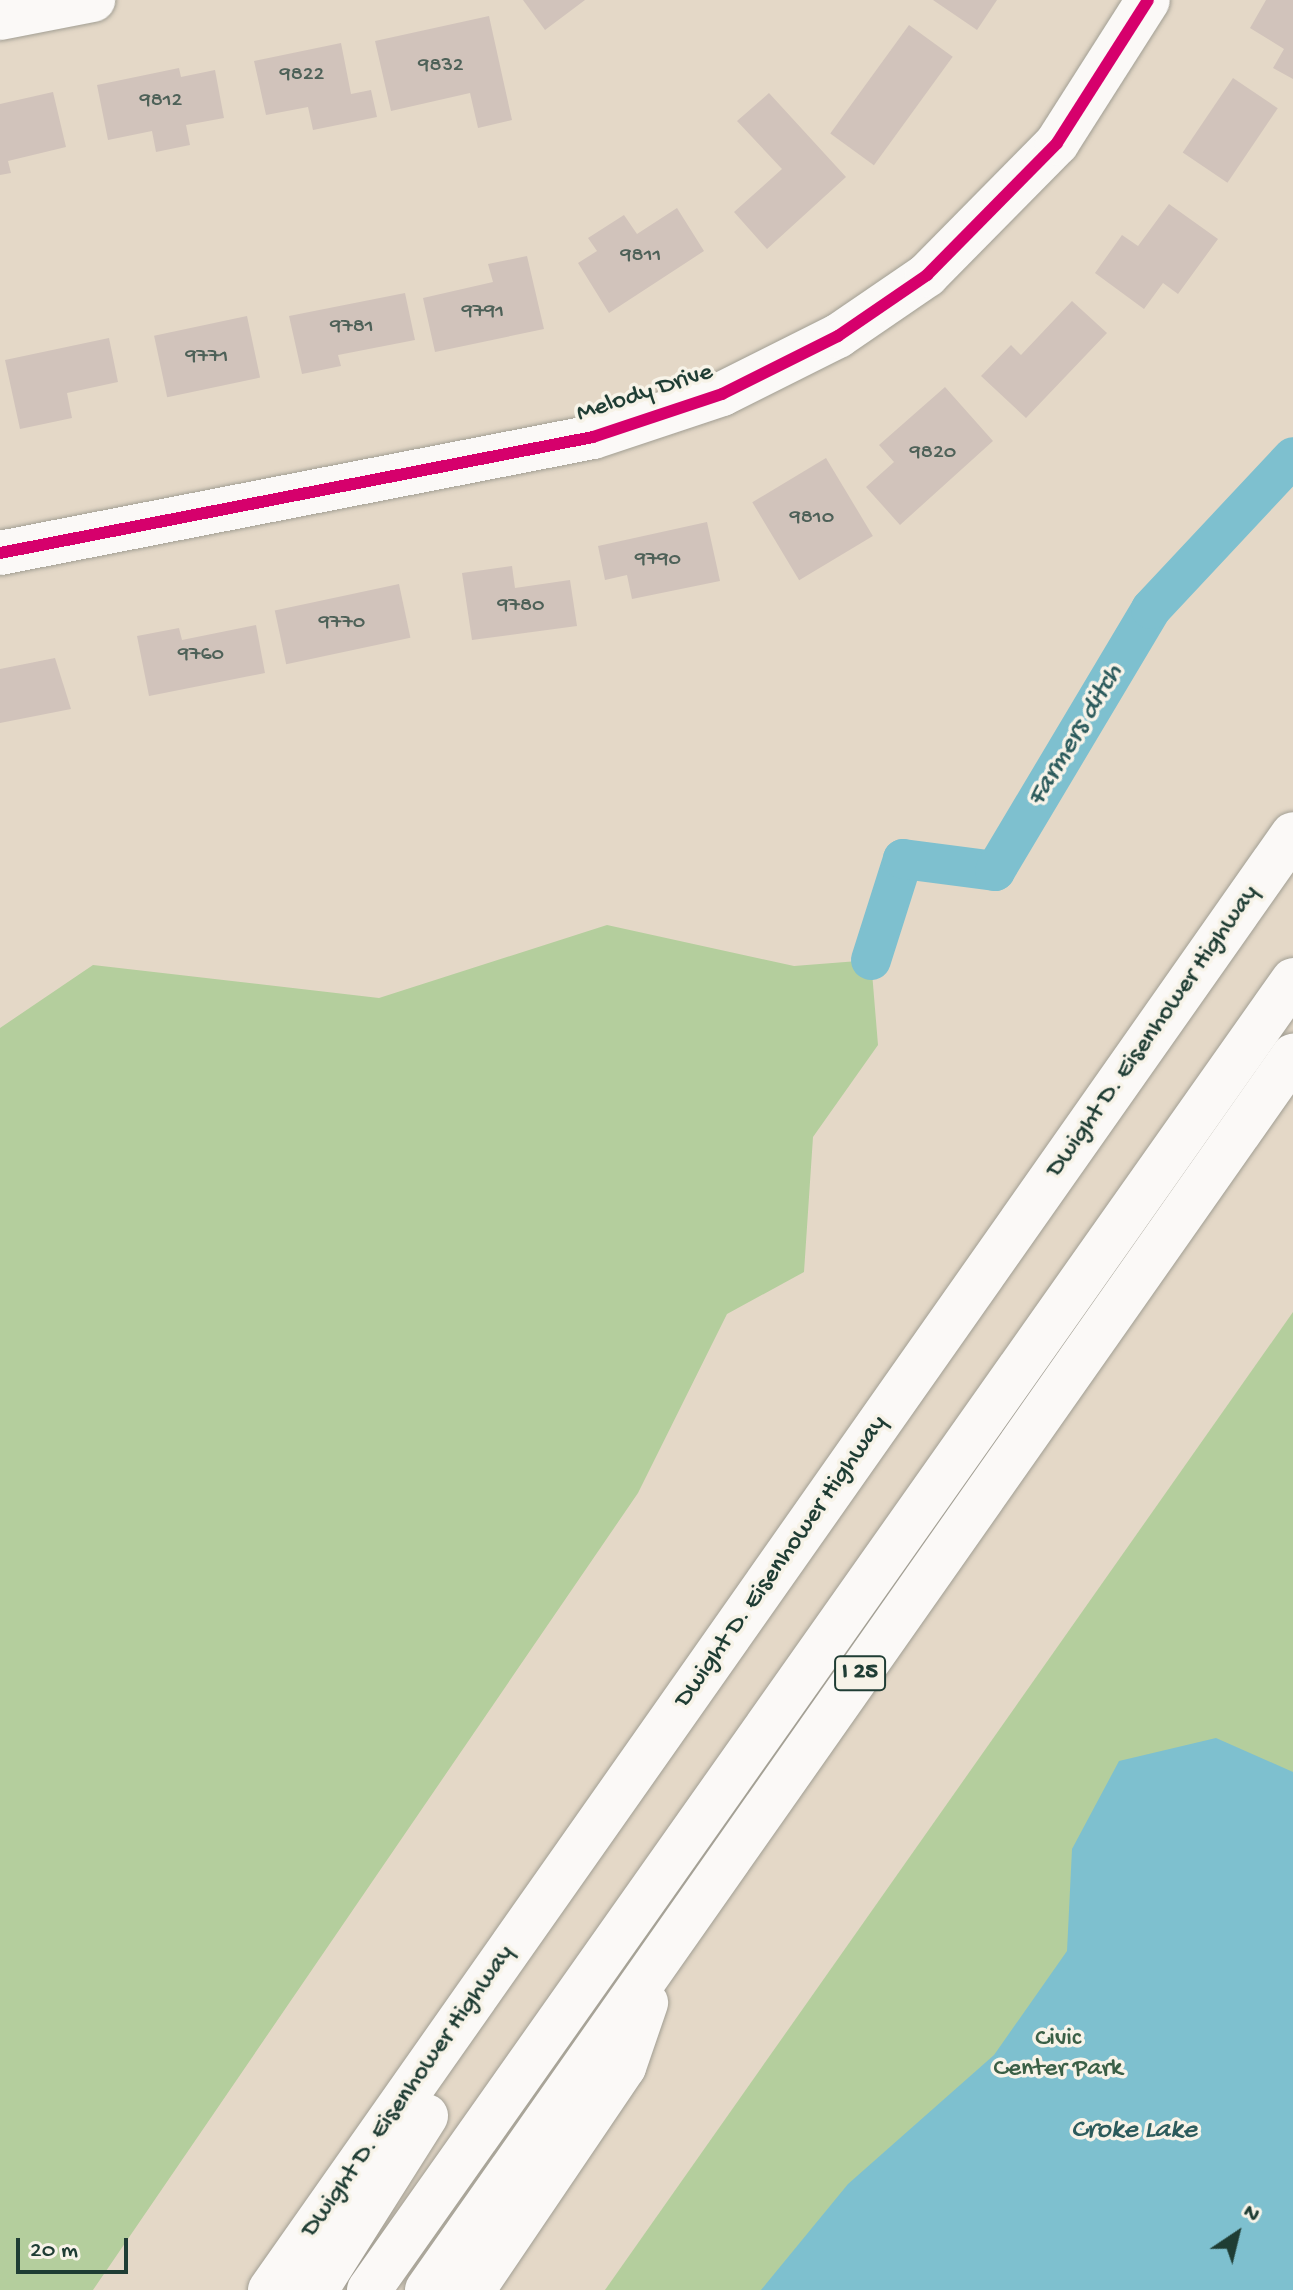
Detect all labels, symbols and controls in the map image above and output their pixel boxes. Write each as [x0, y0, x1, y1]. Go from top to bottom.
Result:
house number: 9832 [418, 54, 464, 80]
house number: 9822 [280, 63, 324, 89]
house number: 9812 [140, 89, 182, 115]
house number: 9811 [621, 244, 661, 270]
house number: 9791 [462, 300, 504, 326]
house number: 9781 [330, 315, 374, 341]
house number: 9771 [186, 345, 228, 371]
street label: Melody Drive [573, 357, 717, 431]
house number: 9820 [910, 441, 956, 467]
house number: 9810 [790, 506, 834, 532]
house number: 9790 [635, 548, 681, 574]
house number: 9780 [497, 594, 545, 620]
house number: 9770 [319, 611, 365, 637]
house number: 9760 [178, 643, 224, 669]
water label: Farmers ditch [1021, 659, 1131, 813]
street label: Dwight D. Eisenhower Highway [1041, 880, 1267, 1184]
street label: Dwight D. Eisenhower Highway [669, 1410, 895, 1714]
road number: I 25 [834, 1653, 886, 1693]
street label: Dwight D. Eisenhower Highway [296, 1940, 522, 2244]
park label: Civic Center Park [994, 2024, 1122, 2086]
water label: Croke Lake [1071, 2114, 1197, 2148]
north arrow [1197, 2194, 1277, 2274]
text: N [1237, 2200, 1264, 2229]
scale bar [20, 2222, 132, 2272]
text: 20 m [30, 2237, 78, 2266]

